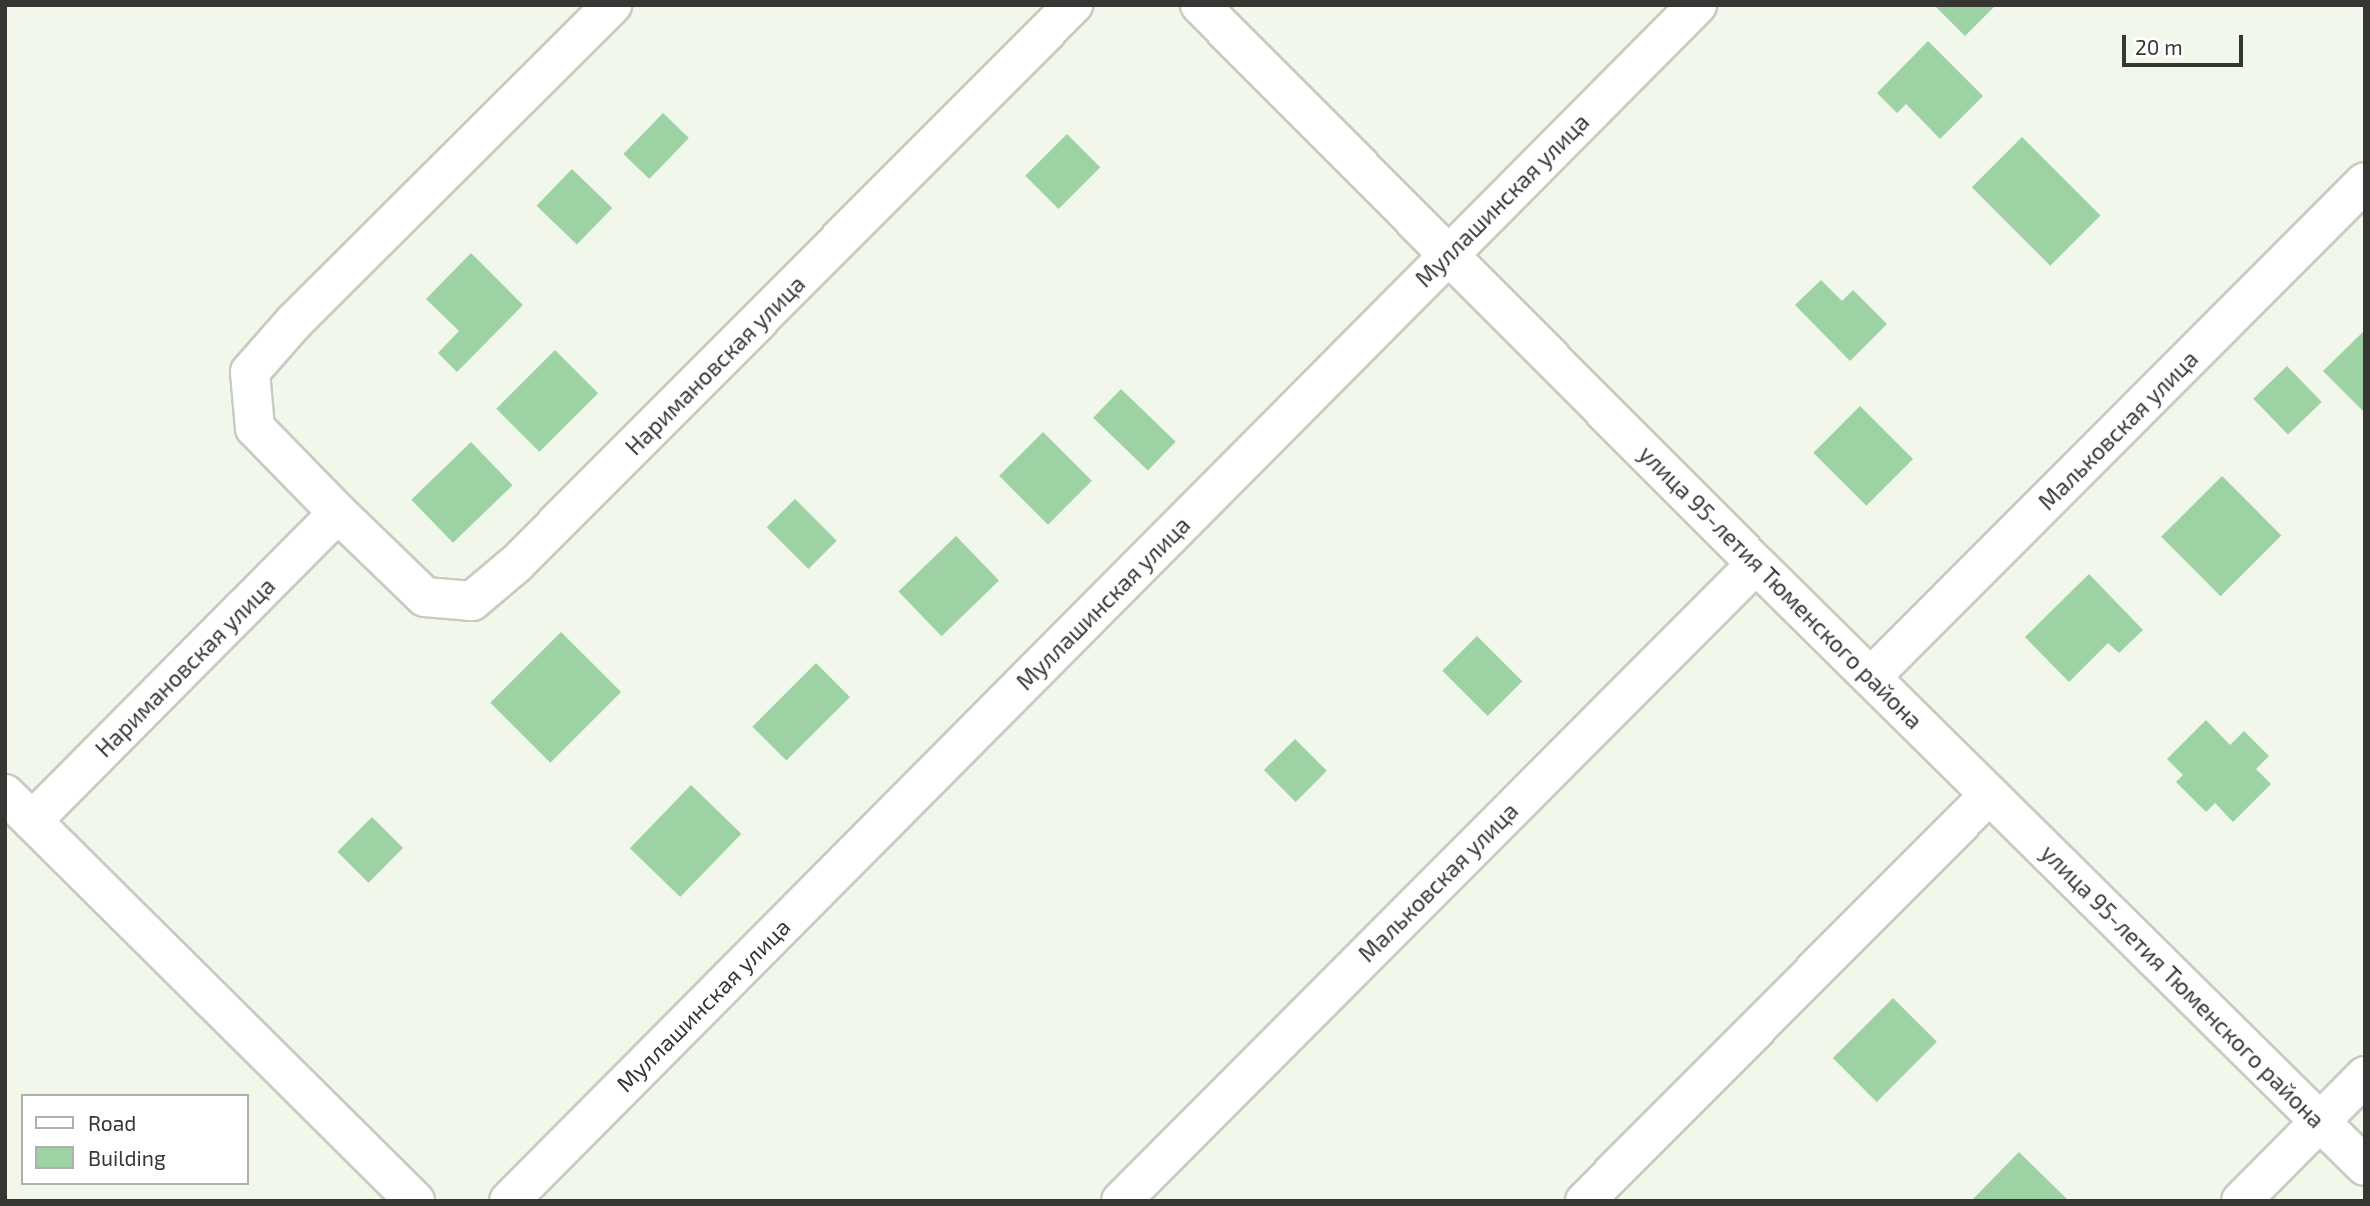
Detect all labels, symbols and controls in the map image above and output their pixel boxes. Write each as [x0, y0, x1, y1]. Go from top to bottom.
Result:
scale bar [2125, 21, 2246, 65]
text: 20 m [2135, 34, 2183, 59]
street label: Муллашинская улица [1410, 108, 1594, 292]
street label: Наримановская улица [620, 270, 810, 460]
street label: Мальковская улица [2033, 345, 2203, 515]
street label: улица 95-летия Тюменского района [1634, 440, 1928, 734]
street label: Муллашинская улица [1011, 511, 1195, 695]
street label: Наримановская улица [90, 572, 280, 762]
street label: Мальковская улица [1353, 797, 1523, 967]
street label: улица 95-летия Тюменского района [2036, 839, 2330, 1133]
street label: Муллашинская улица [611, 913, 795, 1097]
legend [21, 1094, 248, 1185]
text: Road [88, 1110, 136, 1135]
text: Building [88, 1145, 166, 1170]

